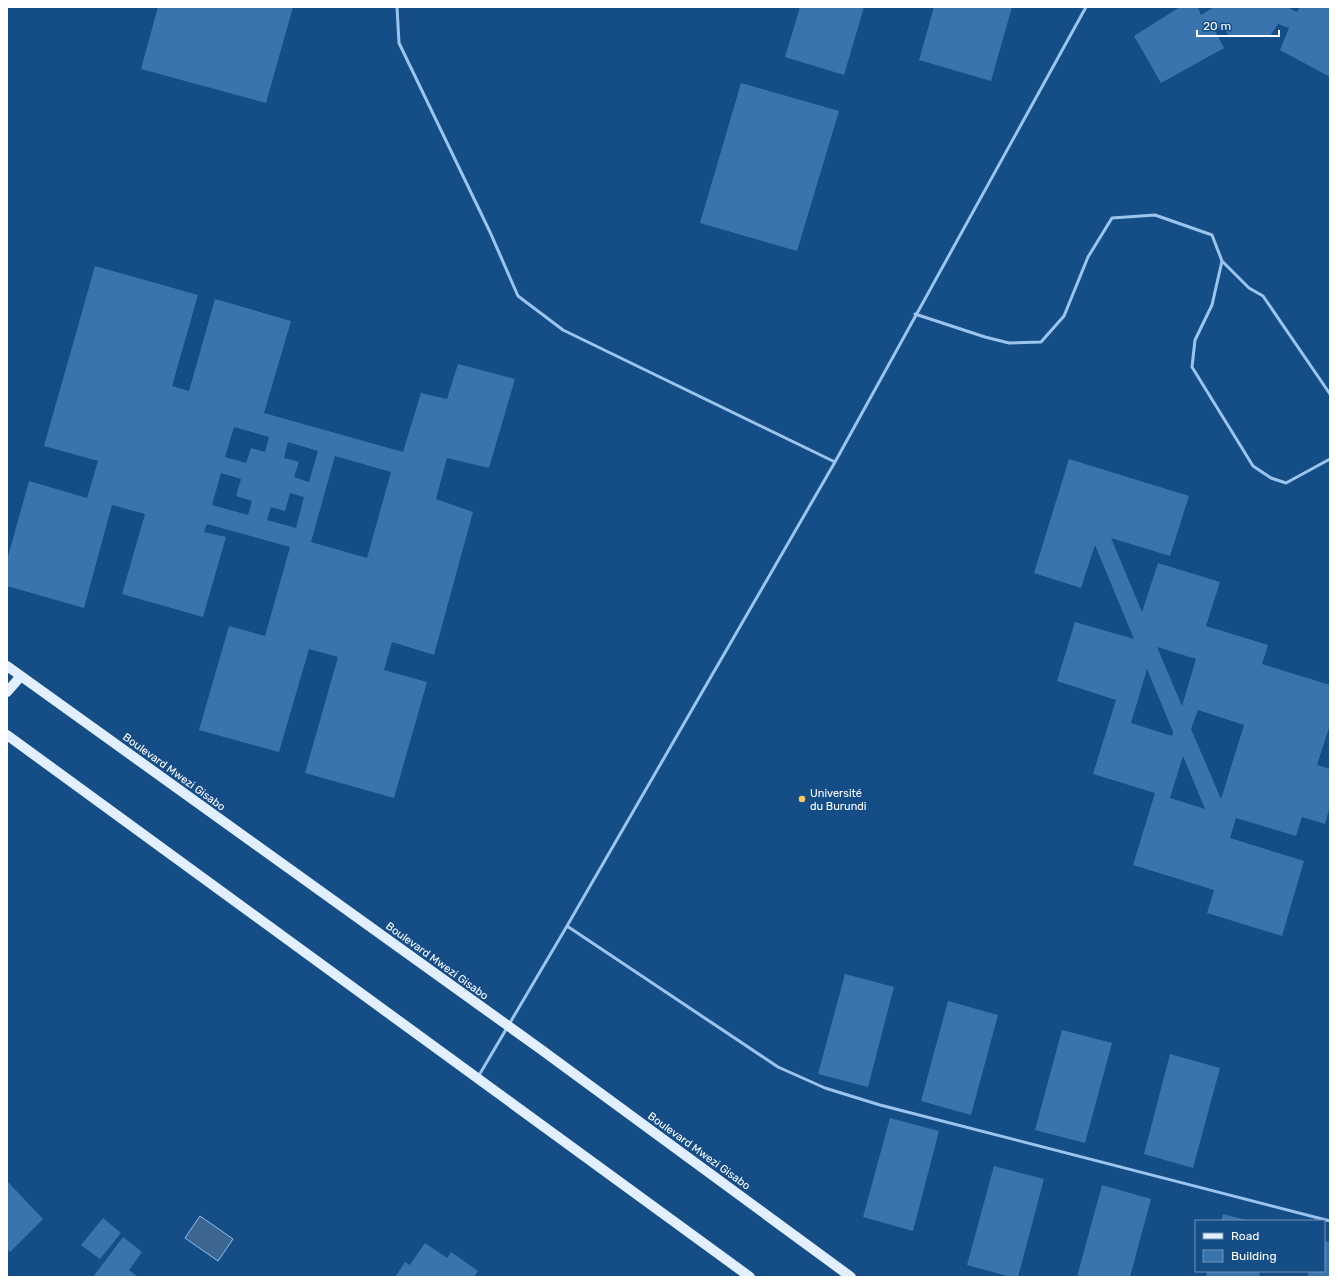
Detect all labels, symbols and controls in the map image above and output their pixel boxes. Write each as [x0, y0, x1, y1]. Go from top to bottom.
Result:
scale bar [1197, 12, 1279, 38]
text: 20 m [1203, 19, 1231, 33]
street label: Boulevard Mwezi Gisabo [120, 730, 228, 814]
place label: Université du Burundi [810, 787, 867, 813]
marker: Université du Burundi [797, 794, 807, 804]
street label: Boulevard Mwezi Gisabo [383, 919, 491, 1003]
street label: Boulevard Mwezi Gisabo [645, 1109, 753, 1193]
legend [1195, 1220, 1325, 1272]
text: Road [1231, 1229, 1259, 1243]
text: Building [1231, 1249, 1277, 1263]

